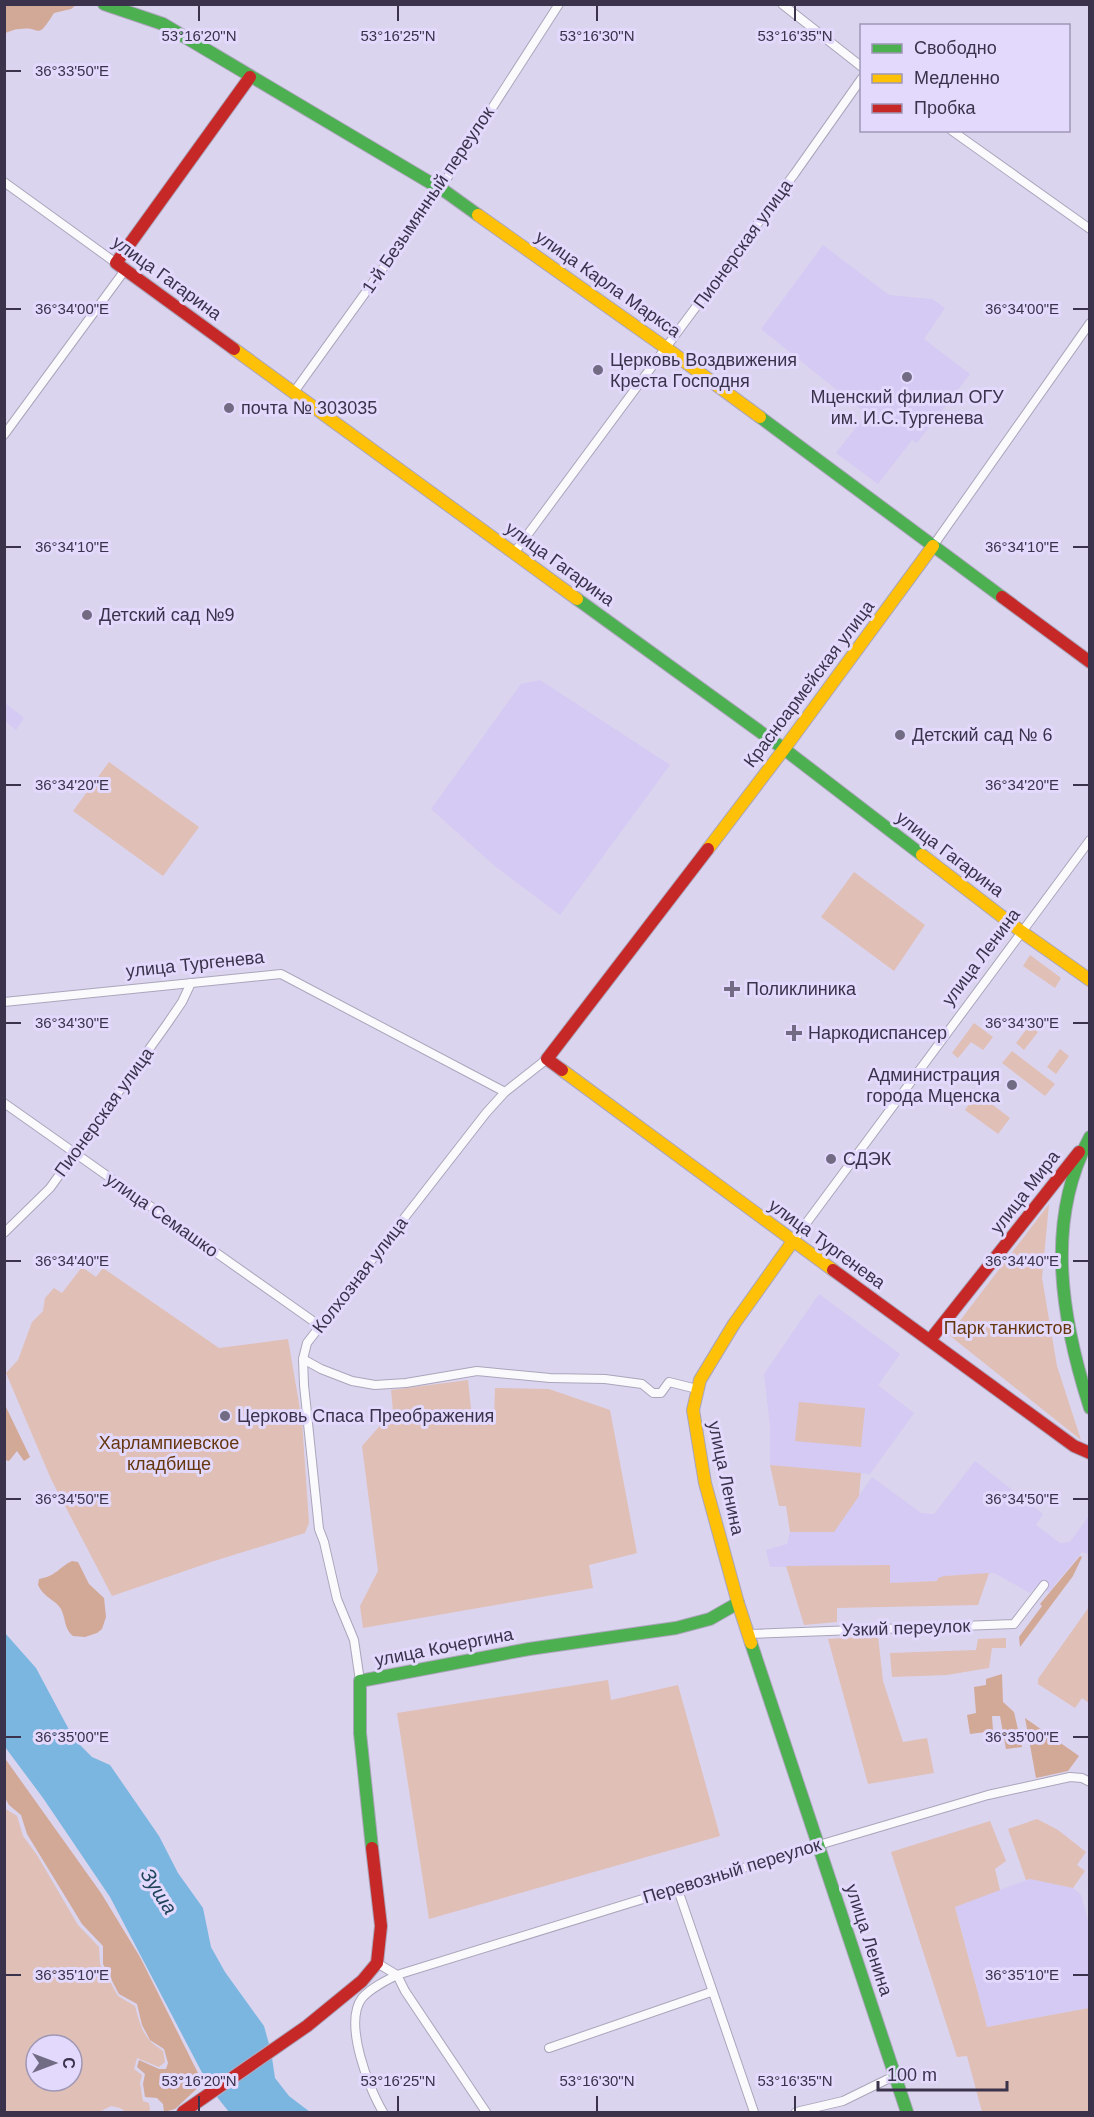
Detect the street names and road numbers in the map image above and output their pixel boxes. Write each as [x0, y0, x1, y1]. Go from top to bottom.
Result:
street label: 1-й Безымянный переулок [358, 103, 498, 297]
street label: Пионерская улица [690, 175, 797, 312]
street label: улица Карла Маркса [532, 226, 685, 342]
street label: улица Гагарина [109, 232, 226, 325]
street label: улица Гагарина [502, 518, 619, 611]
street label: Красноармейская улица [740, 596, 879, 771]
street label: улица Гагарина [892, 807, 1008, 902]
street label: улица Ленина [938, 904, 1025, 1009]
street label: улица Тургенева [125, 947, 266, 981]
street label: Пионерская улица [51, 1043, 158, 1180]
street label: улица Мира [986, 1146, 1064, 1237]
street label: улица Семашко [102, 1169, 222, 1261]
street label: улица Тургенева [765, 1195, 890, 1293]
street label: Колхозная улица [309, 1212, 412, 1337]
street label: улица Ленина [704, 1419, 748, 1538]
street label: Узкий переулок [841, 1616, 971, 1640]
street label: улица Кочергина [373, 1624, 516, 1670]
street label: Перевозный переулок [641, 1834, 824, 1908]
street label: улица Ленина [842, 1882, 897, 1999]

